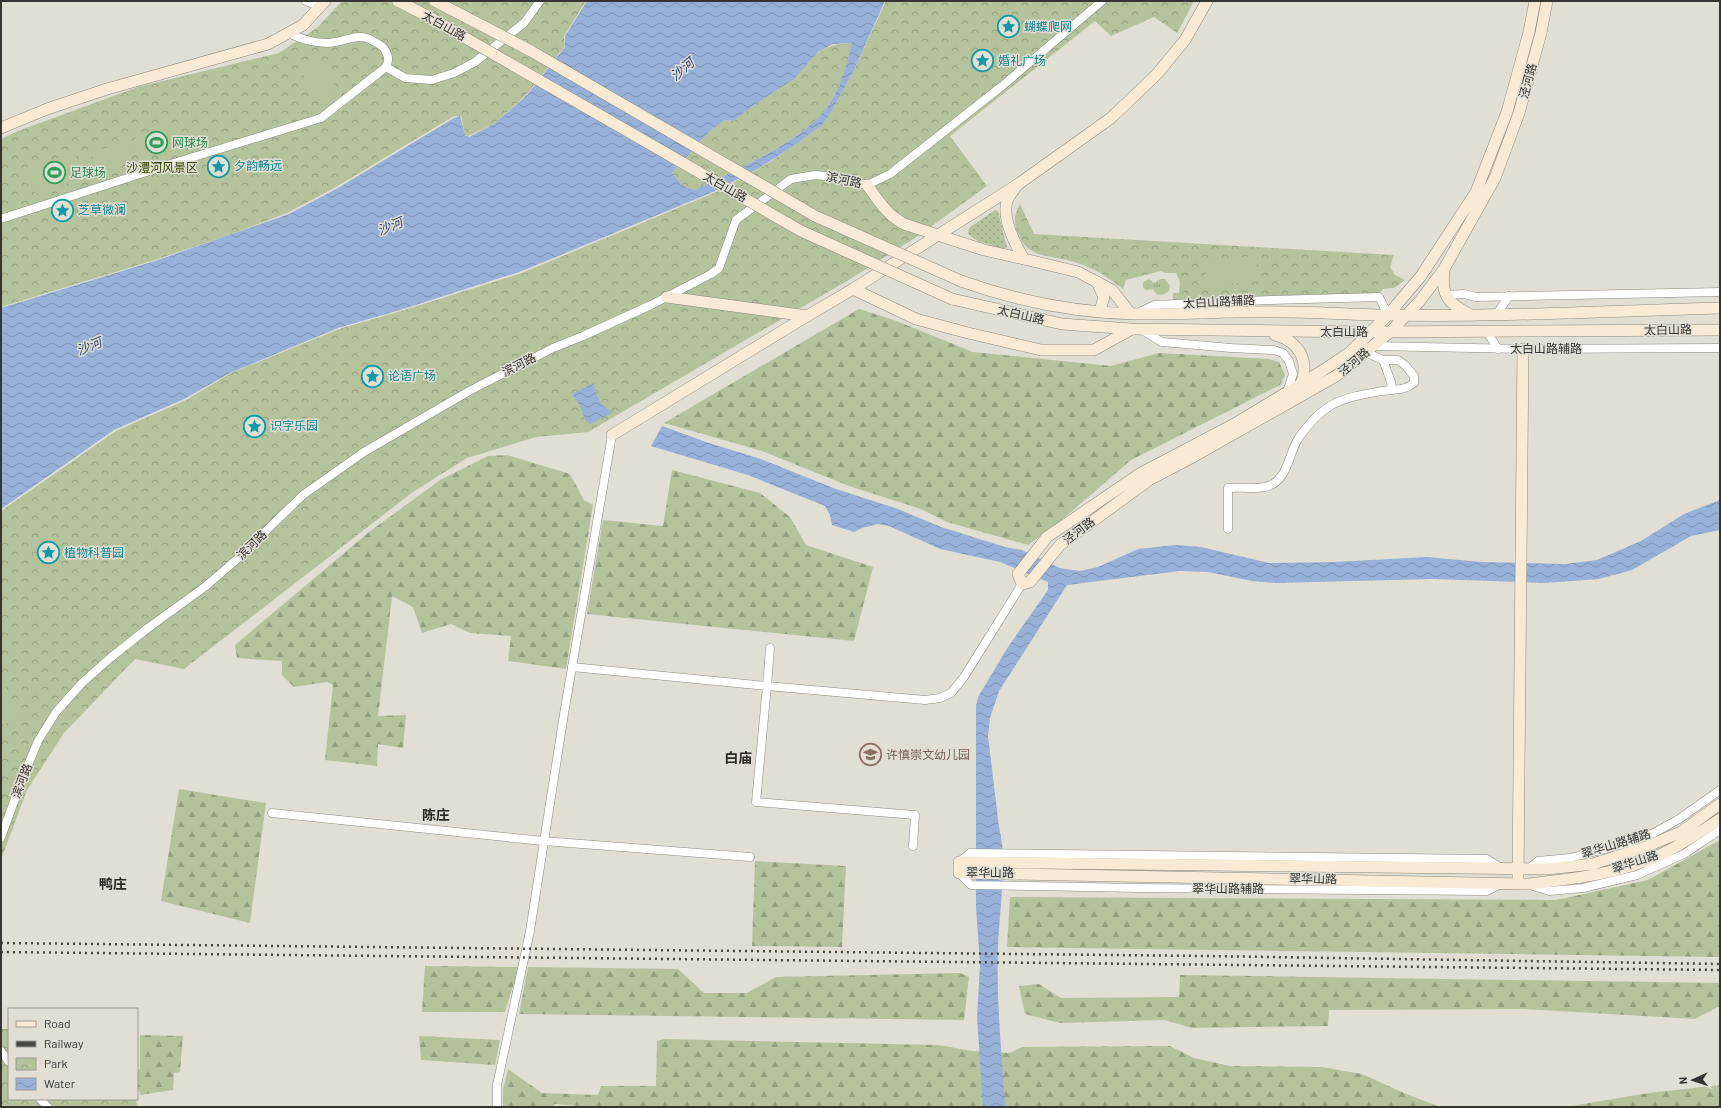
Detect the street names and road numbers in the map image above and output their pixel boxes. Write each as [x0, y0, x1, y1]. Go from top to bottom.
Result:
street label: 太白山路 [420, 7, 469, 43]
street label: 泾河路 [1516, 62, 1538, 100]
street label: 太白山路 [701, 168, 750, 204]
street label: 滨河路 [825, 168, 863, 190]
street label: 太白山路辅路 [1183, 292, 1255, 310]
street label: 太白山路 [996, 302, 1046, 326]
street label: 太白山路 [1644, 322, 1692, 336]
street label: 太白山路 [1320, 324, 1368, 338]
street label: 太白山路辅路 [1510, 341, 1582, 355]
street label: 泾河路 [1335, 344, 1372, 378]
street label: 滨河路 [499, 350, 538, 379]
street label: 泾河路 [1060, 514, 1097, 547]
street label: 滨河路 [233, 527, 269, 562]
street label: 滨河路 [8, 761, 34, 800]
street label: 翠华山路辅路 [1579, 827, 1653, 861]
street label: 翠华山路 [1610, 848, 1660, 876]
street label: 翠华山路 [966, 865, 1014, 879]
street label: 翠华山路 [1289, 871, 1337, 885]
street label: 翠华山路辅路 [1192, 881, 1264, 895]

